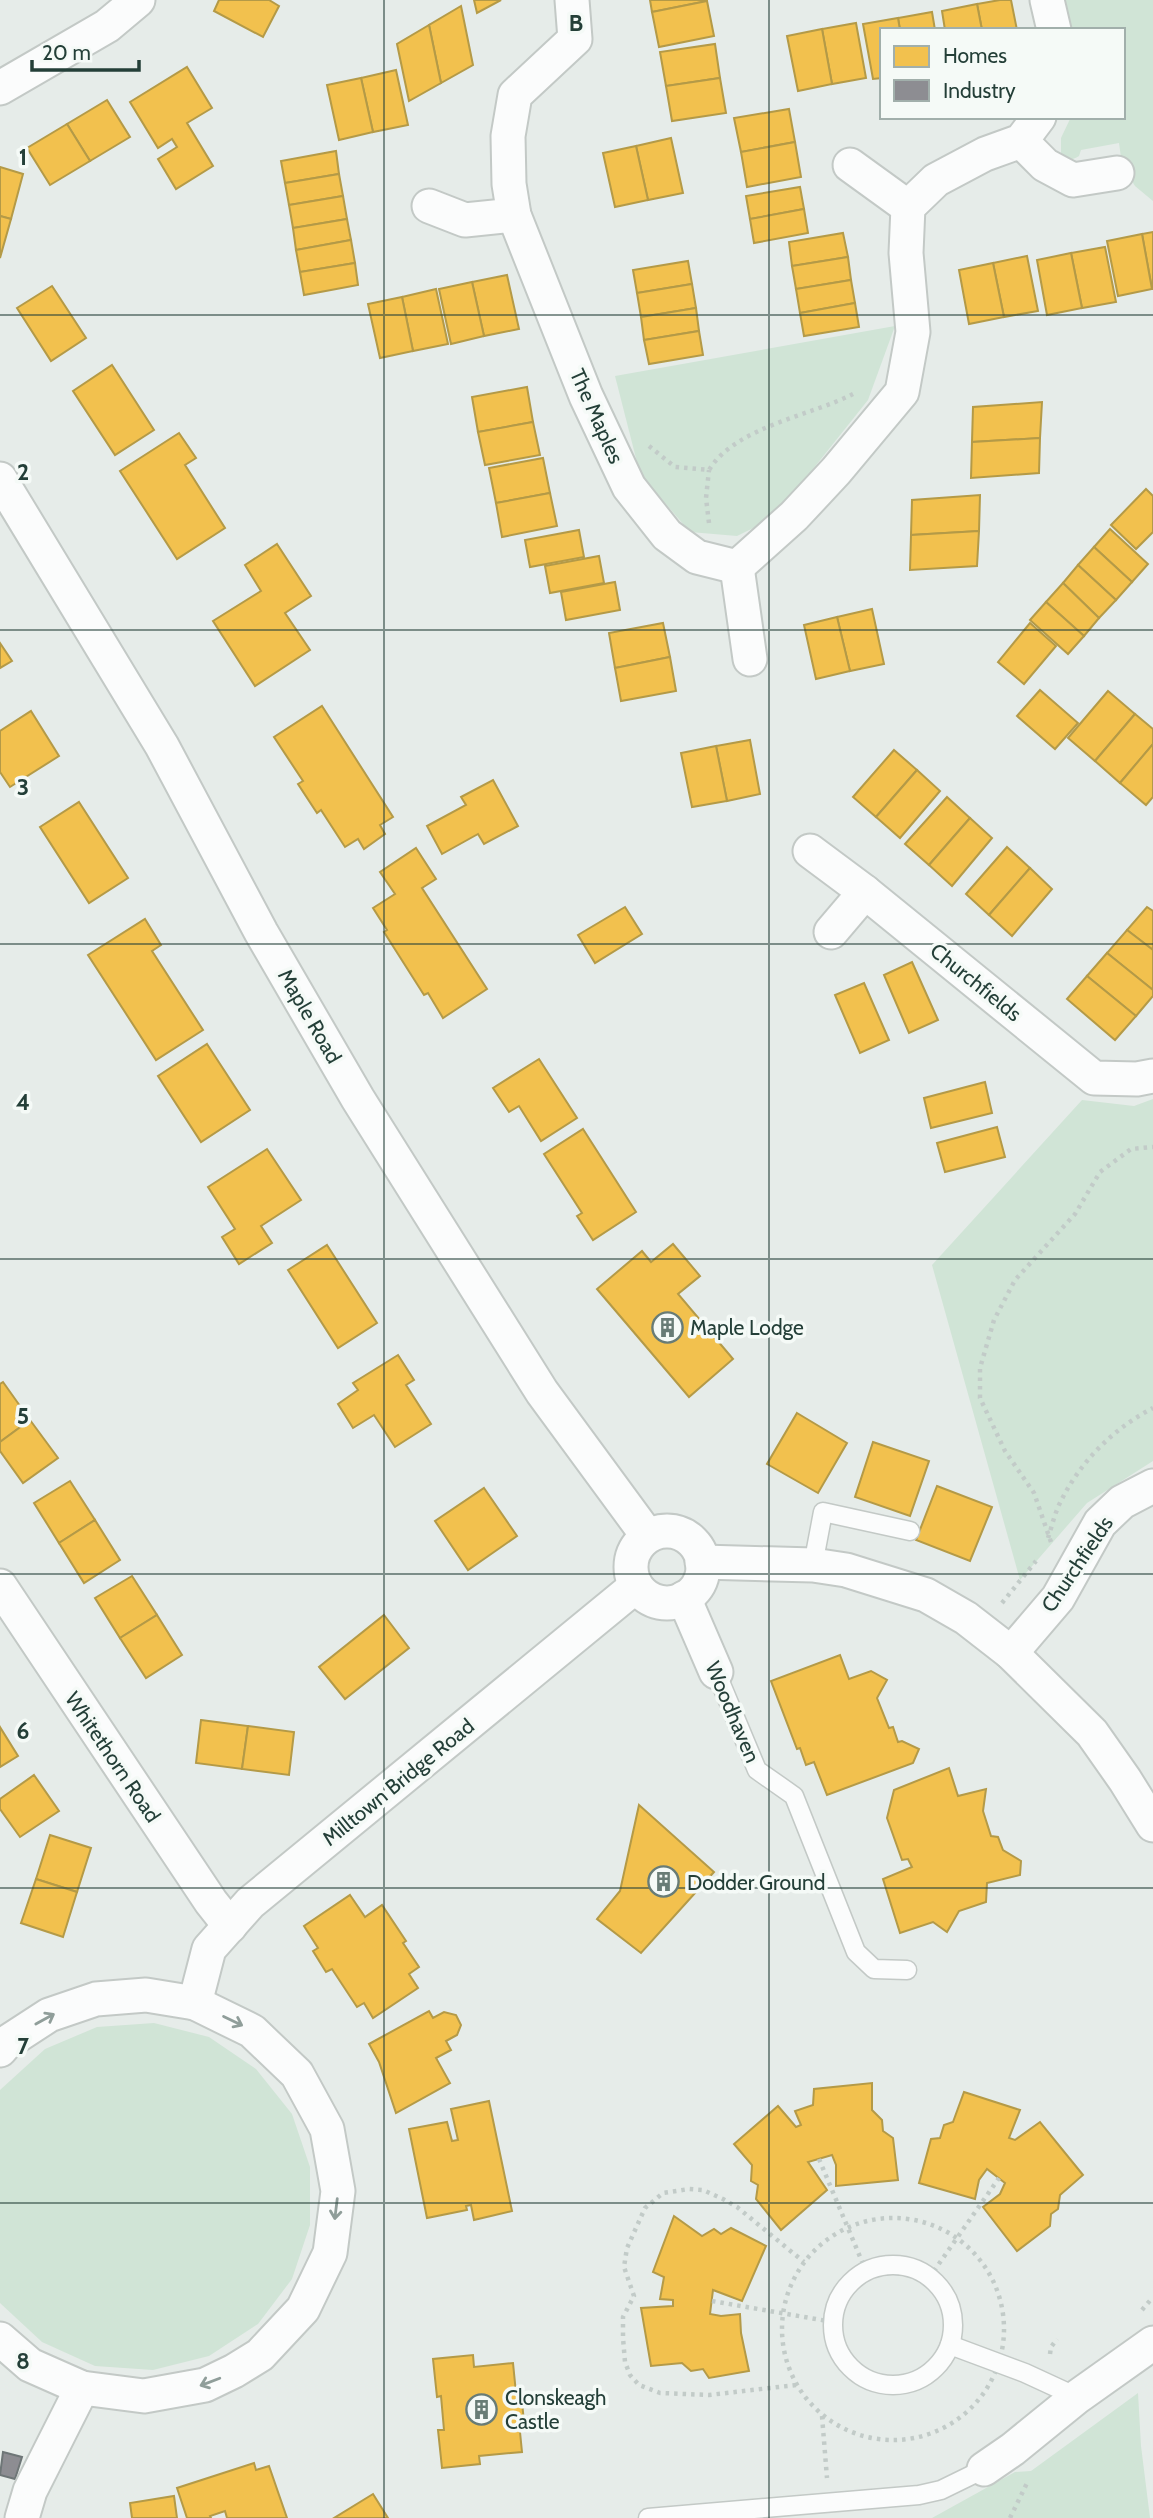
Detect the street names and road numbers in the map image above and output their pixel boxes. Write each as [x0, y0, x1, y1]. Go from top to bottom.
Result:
street label: The Maples [565, 365, 629, 467]
street label: Churchfields [925, 938, 1027, 1026]
street label: Maple Road [273, 964, 347, 1068]
street label: Churchfields [1036, 1511, 1118, 1617]
street label: Woodhaven [700, 1658, 766, 1766]
street label: Whitethorn Road [60, 1687, 166, 1827]
street label: Milltown Bridge Road [317, 1713, 479, 1851]

